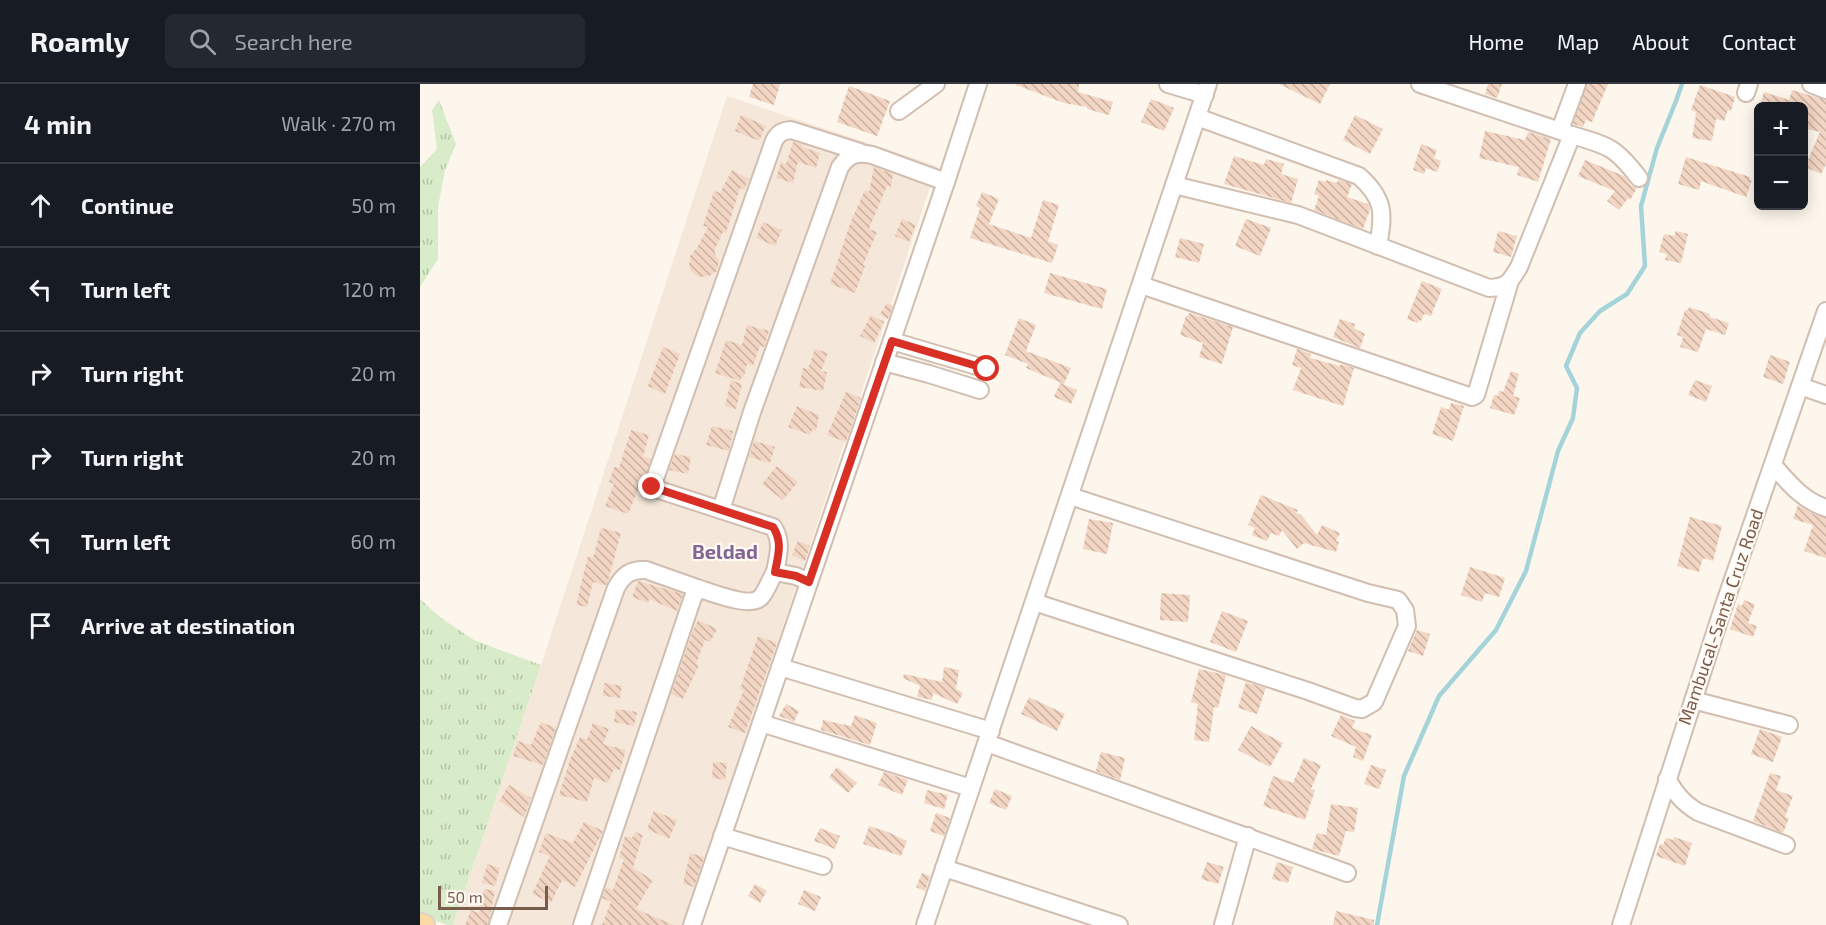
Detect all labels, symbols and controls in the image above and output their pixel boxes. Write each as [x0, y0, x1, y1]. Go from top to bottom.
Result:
search box [165, 14, 585, 68]
text: Roamly [30, 24, 129, 58]
icon: search [186, 25, 219, 58]
text: Search here [234, 28, 353, 54]
text: Home [1468, 29, 1524, 54]
text: Map [1557, 29, 1599, 54]
text: About [1632, 29, 1689, 54]
text: Contact [1722, 29, 1796, 54]
map controls [1754, 102, 1808, 210]
button: + [1754, 102, 1808, 156]
text: 4 min [24, 108, 92, 139]
text: Walk · 270 m [281, 111, 396, 135]
button: − [1754, 156, 1808, 210]
icon: ahead [24, 189, 57, 222]
text: Continue [81, 192, 174, 218]
text: 50 m [351, 193, 396, 217]
icon: left [24, 273, 57, 306]
text: Turn left [81, 276, 170, 302]
text: 120 m [343, 277, 396, 301]
route start [973, 355, 999, 381]
icon: right [24, 357, 57, 390]
text: Turn right [81, 360, 183, 386]
text: 20 m [351, 361, 396, 385]
icon: right [24, 441, 57, 474]
text: Turn right [81, 444, 183, 470]
text: 20 m [351, 445, 396, 469]
route end [638, 473, 664, 499]
street label: Mambucal-Santa Cruz Road [1673, 506, 1767, 728]
icon: left [24, 525, 57, 558]
text: Turn left [81, 528, 170, 554]
text: 60 m [351, 529, 396, 553]
district label: Beldad [692, 539, 758, 563]
icon: arrive [24, 609, 57, 642]
text: Arrive at destination [81, 612, 295, 638]
scale bar [438, 883, 548, 910]
text: 50 m [447, 887, 483, 906]

